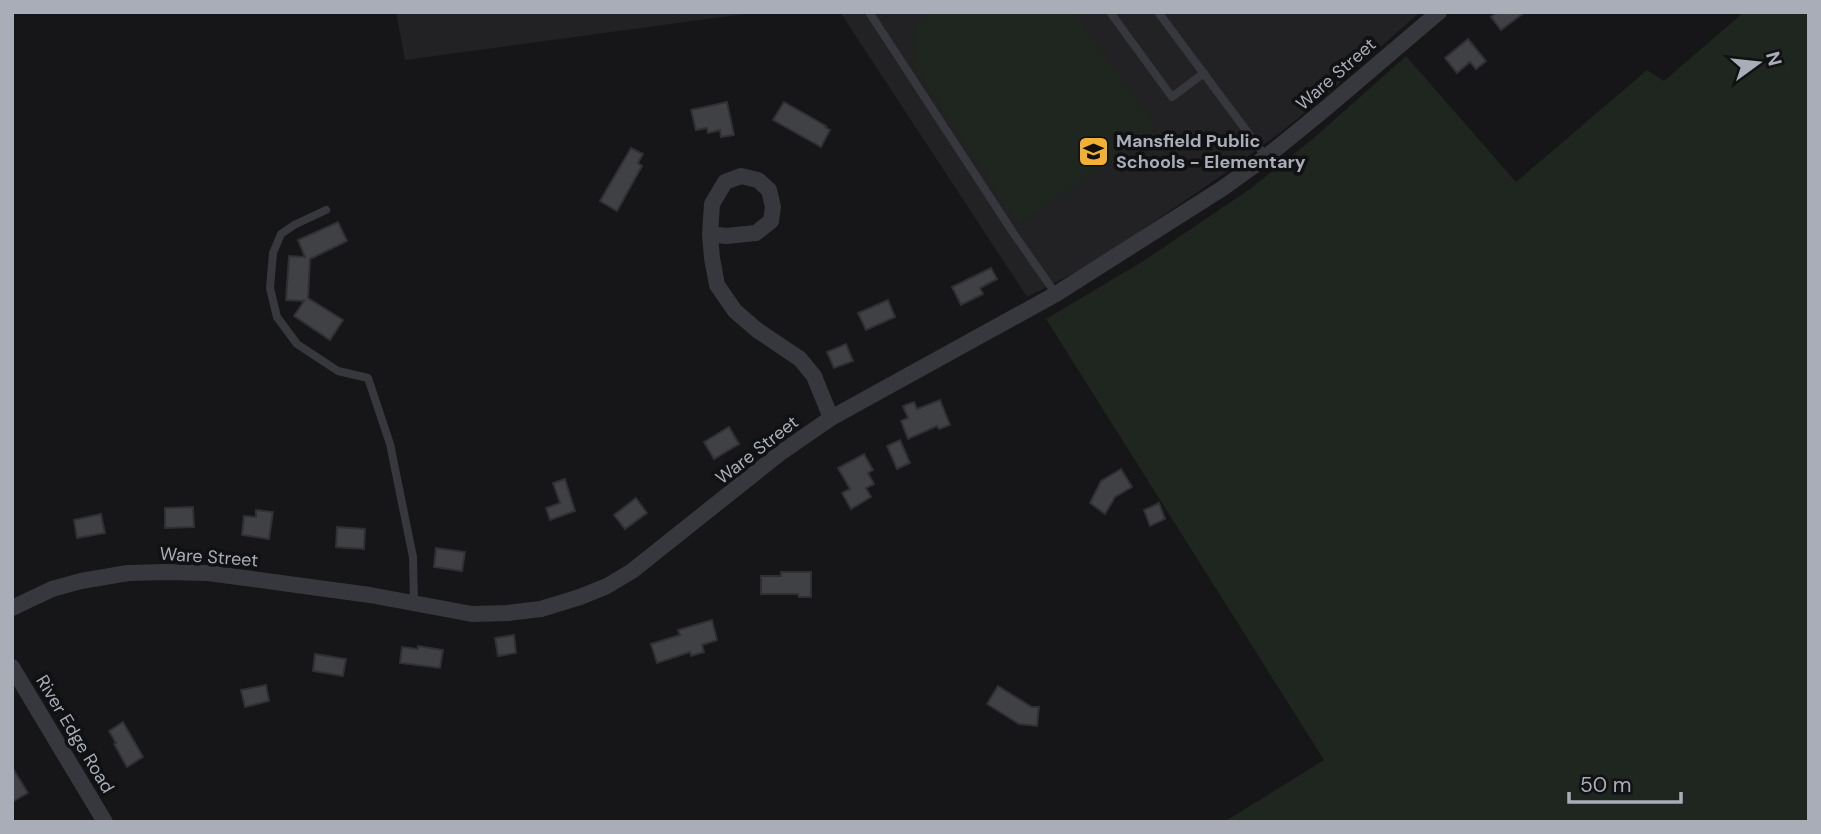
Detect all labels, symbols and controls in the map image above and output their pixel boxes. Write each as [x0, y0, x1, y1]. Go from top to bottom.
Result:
north arrow [1723, 28, 1793, 98]
street label: Ware Street [1291, 33, 1381, 115]
text: N [1760, 49, 1788, 69]
place label: Mansfield Public Schools - Elementary [1116, 129, 1306, 174]
school or university icon: Mansfield Public Schools - Elementary [1076, 134, 1110, 168]
street label: Ware Street [711, 410, 803, 490]
street label: Ware Street [159, 542, 259, 572]
street label: River Edge Road [30, 670, 120, 798]
scale bar [1569, 760, 1681, 804]
text: 50 m [1580, 771, 1631, 799]

